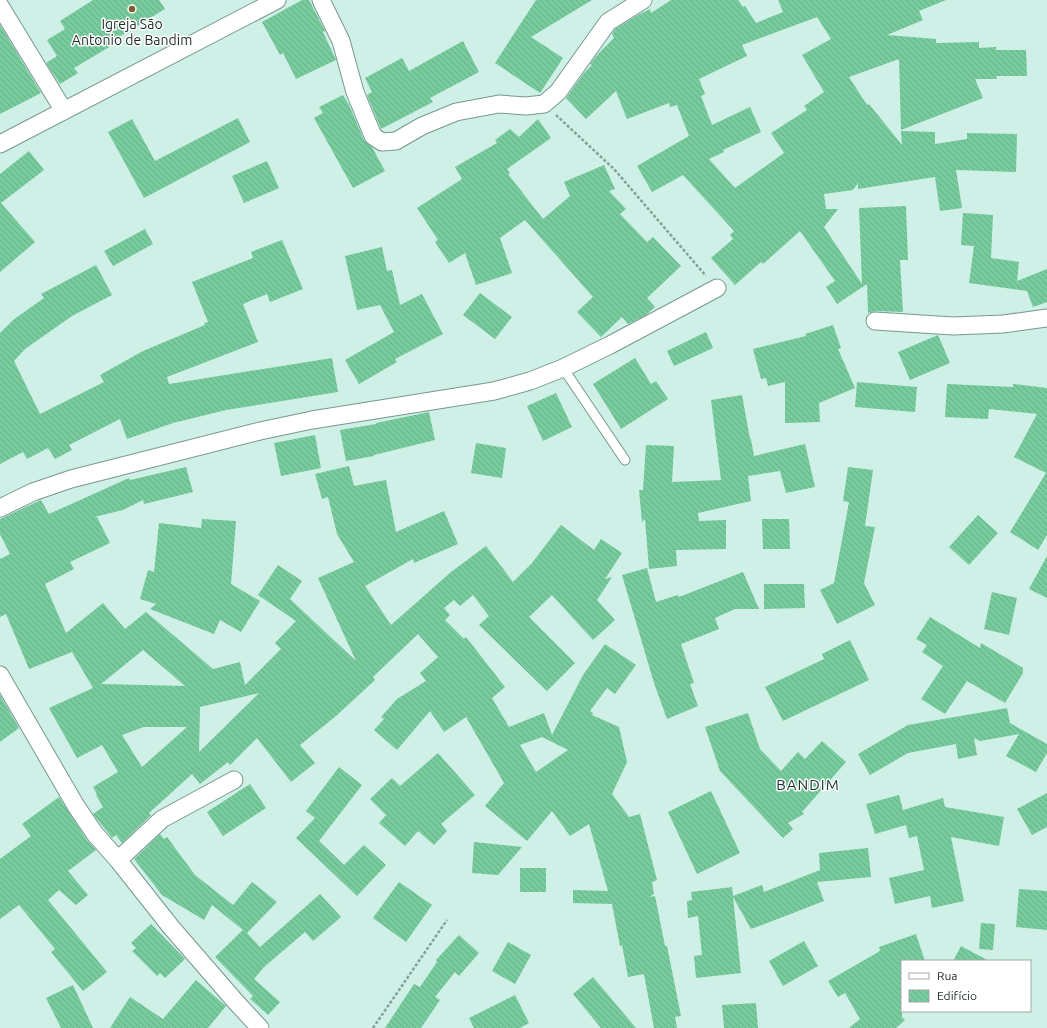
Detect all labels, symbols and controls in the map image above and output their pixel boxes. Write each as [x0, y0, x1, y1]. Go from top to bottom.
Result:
marker: Igreja São Antonio de Bandim [127, 4, 137, 14]
place label: Igreja São Antonio de Bandim [72, 16, 192, 48]
district label: BANDIM [776, 776, 840, 793]
legend [901, 960, 1031, 1012]
text: Rua [937, 969, 958, 982]
text: Edifício [937, 989, 977, 1002]

